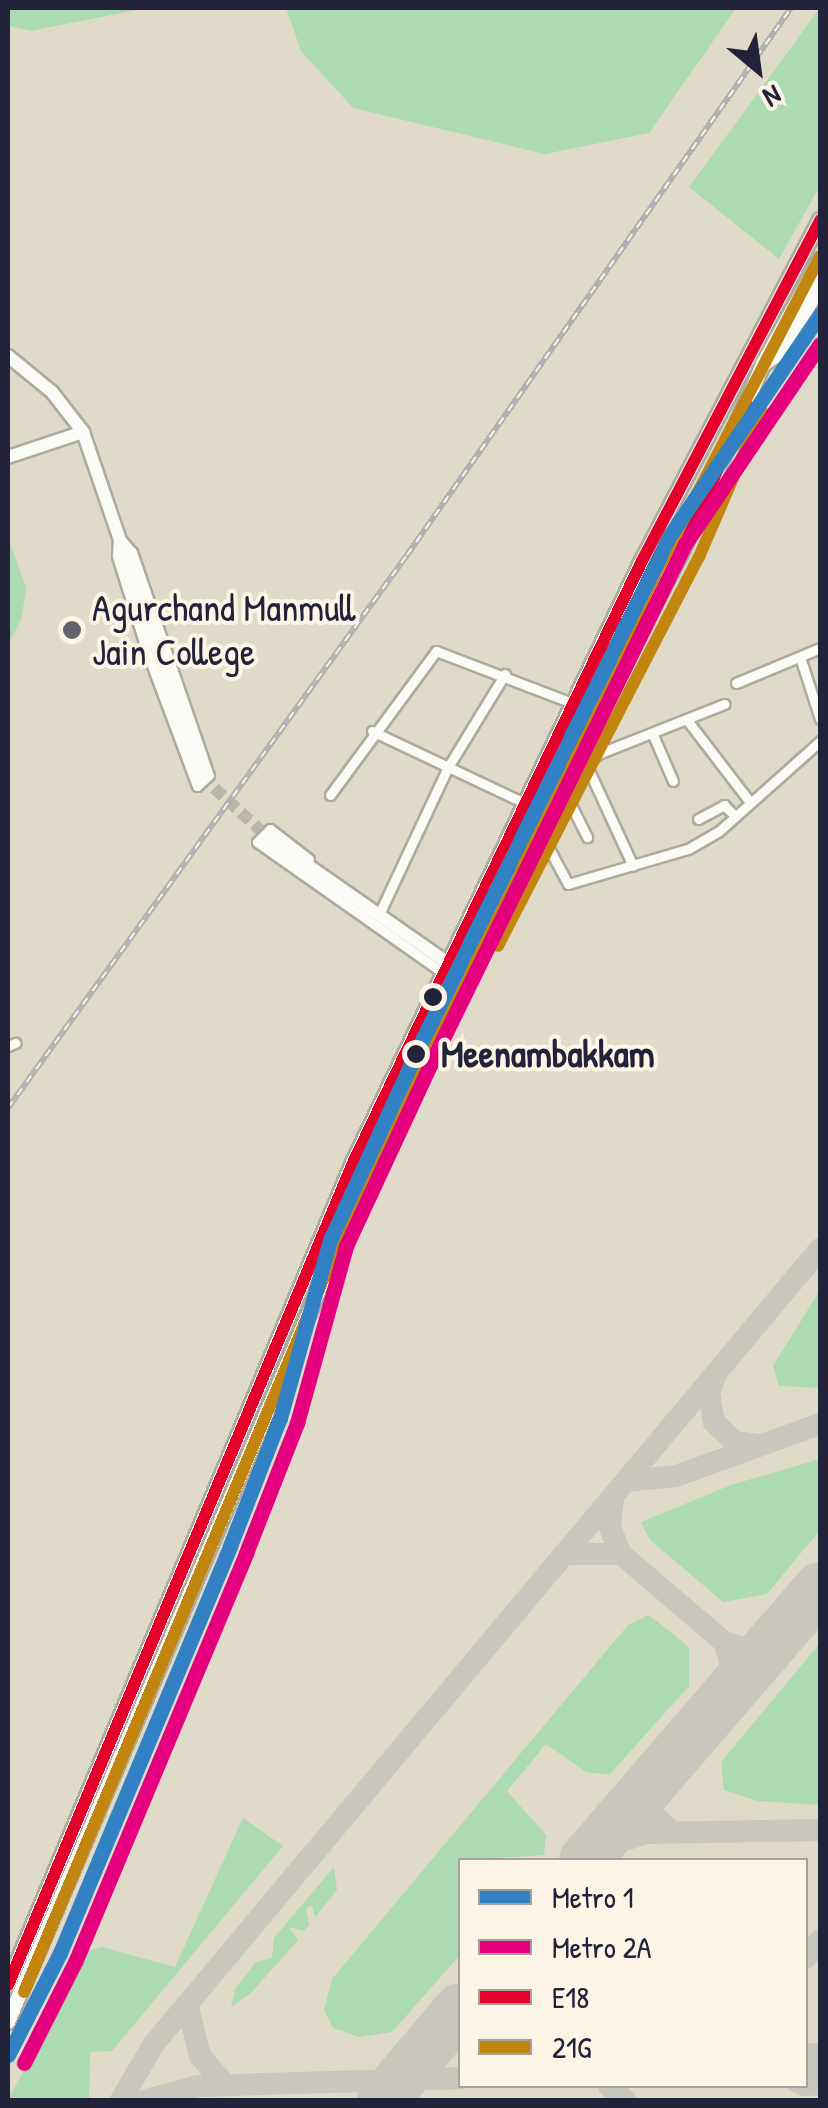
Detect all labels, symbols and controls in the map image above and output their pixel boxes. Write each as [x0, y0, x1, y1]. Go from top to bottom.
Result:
north arrow [708, 20, 808, 120]
text: N [757, 76, 788, 116]
place label: Agurchand Manmull Jain College [92, 585, 356, 674]
marker: Agurchand Manmull Jain College [61, 619, 83, 641]
unlabelled marker [423, 987, 443, 1007]
place label: Meenambakkam [441, 1031, 655, 1077]
marker: Meenambakkam [400, 1038, 432, 1070]
legend [458, 1858, 808, 2088]
text: Metro 1 [552, 1877, 634, 1917]
text: Metro 2A [552, 1927, 651, 1967]
text: E18 [552, 1977, 589, 2017]
text: 21G [552, 2027, 591, 2067]

